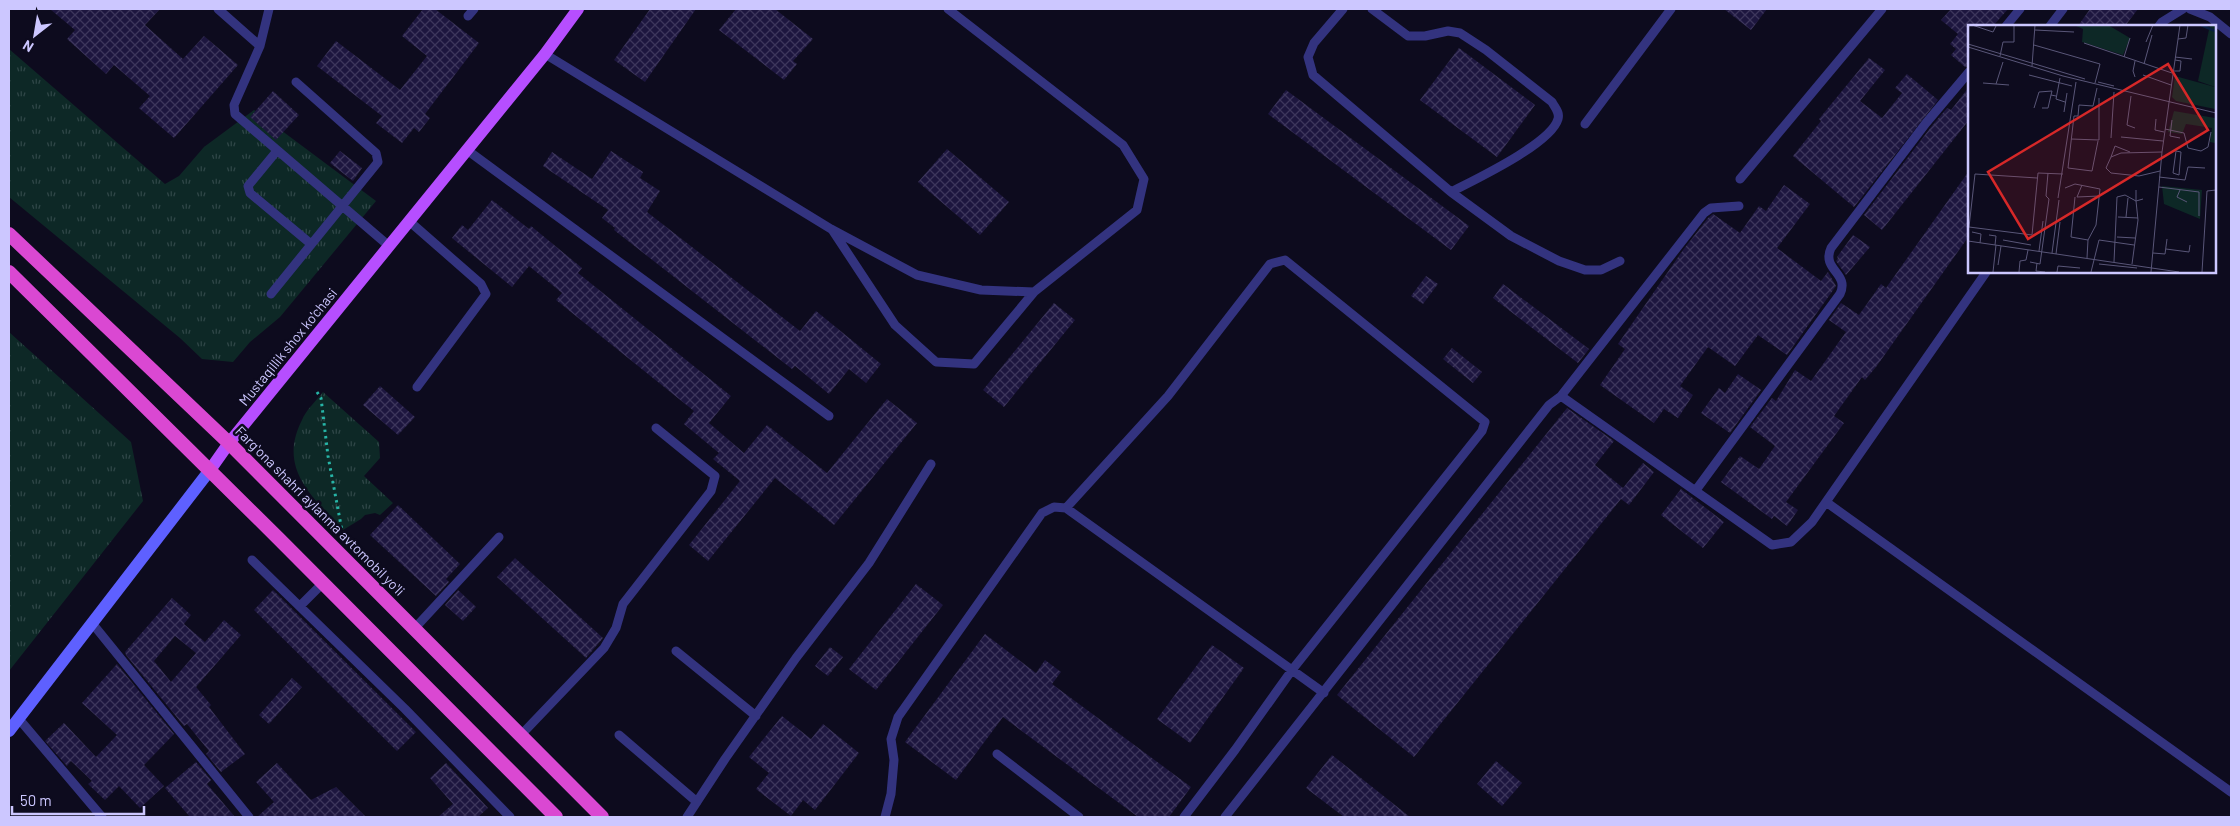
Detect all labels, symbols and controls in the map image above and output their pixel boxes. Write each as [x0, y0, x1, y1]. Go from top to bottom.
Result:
north arrow [10, 10, 60, 60]
inset map [1968, 25, 2215, 272]
text: N [20, 37, 36, 56]
street label: Mustaqillik shox ko'chasi [235, 284, 340, 409]
street label: Fargʻona shahri aylanma avtomobil yoʻli [232, 422, 409, 599]
scale bar [12, 784, 145, 816]
text: 50 m [20, 791, 52, 809]

